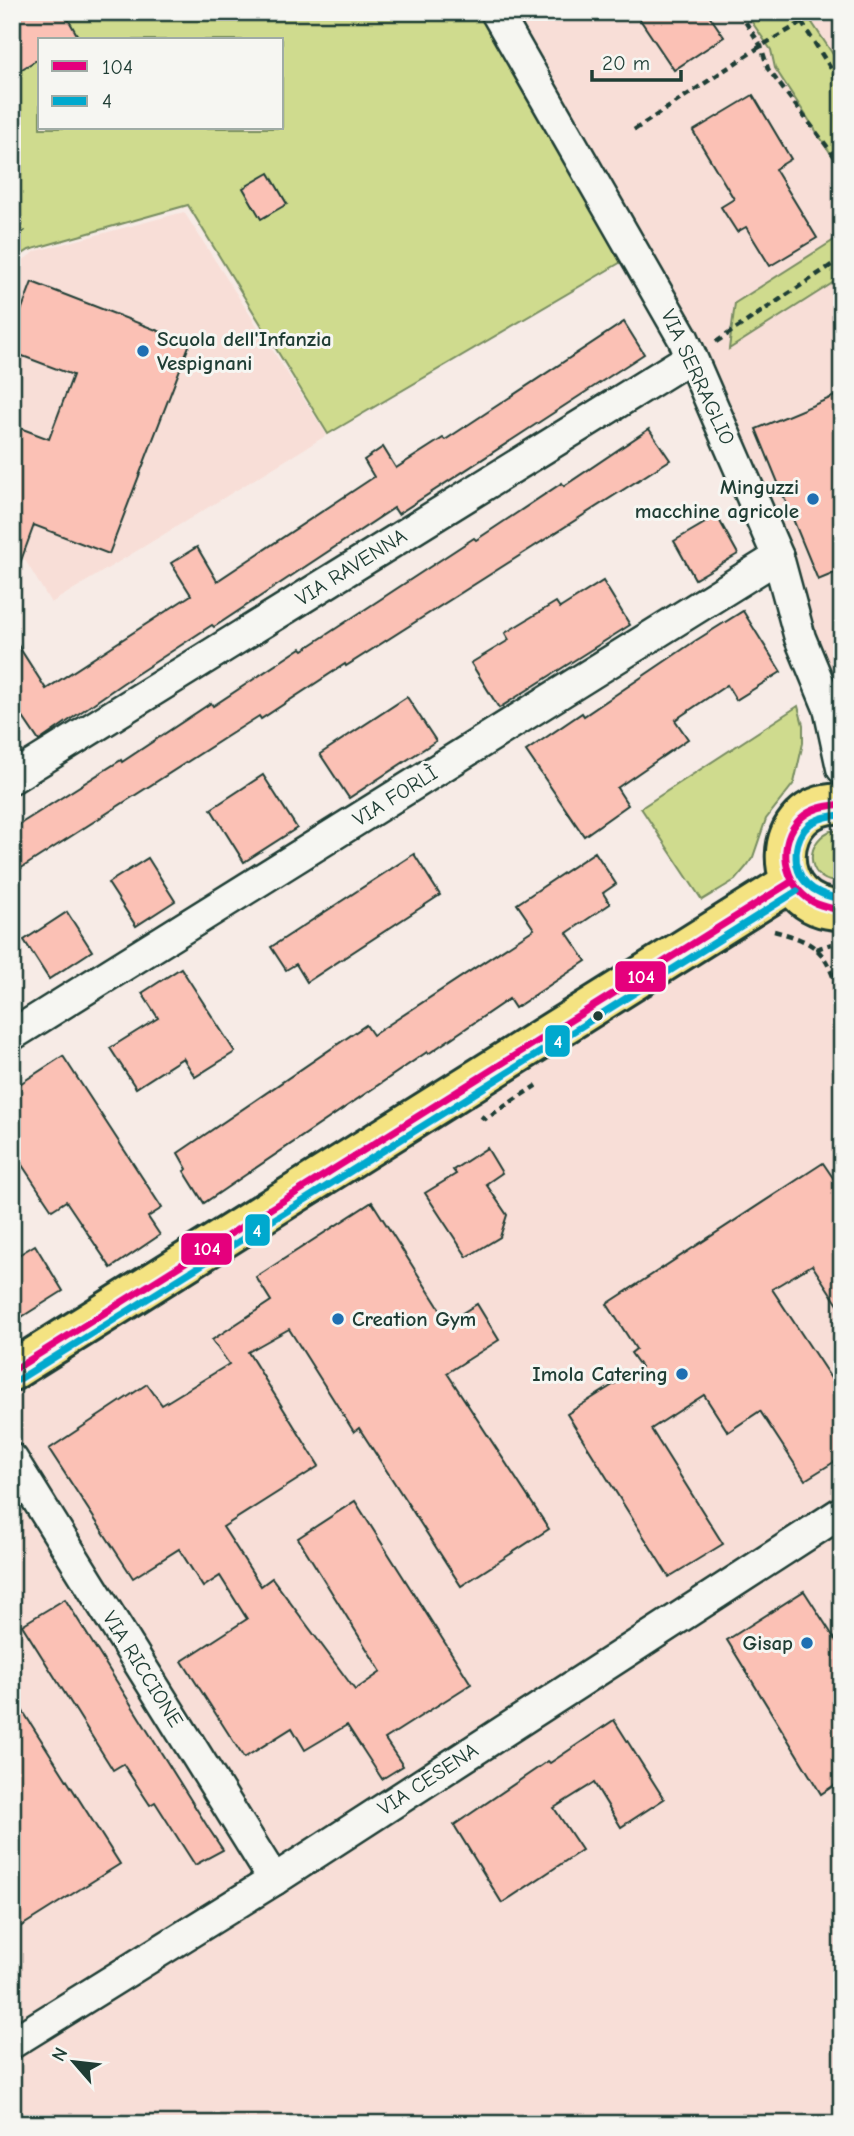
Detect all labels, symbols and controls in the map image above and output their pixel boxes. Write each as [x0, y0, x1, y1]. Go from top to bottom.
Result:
legend [38, 38, 284, 130]
scale bar [592, 38, 681, 82]
text: 20 m [602, 51, 650, 75]
text: 104 [102, 55, 133, 79]
text: 4 [102, 89, 112, 113]
street label: VIA SERRAGLIO [656, 305, 740, 449]
place label: Scuola dell'Infanzia Vespignani [157, 327, 332, 375]
marker: Scuola dell'Infanzia Vespignani [135, 343, 151, 359]
place label: Minguzzi macchine agricole [635, 475, 799, 523]
marker: Minguzzi macchine agricole [805, 491, 821, 507]
street label: VIA RAVENNA [291, 523, 411, 611]
street label: VIA FORLÌ [348, 761, 442, 831]
line badge: 104 [614, 960, 667, 993]
text: 104 [627, 966, 655, 988]
unlabelled marker [591, 1009, 605, 1023]
line badge: 4 [544, 1024, 571, 1058]
text: 4 [554, 1031, 563, 1053]
line badge: 4 [244, 1213, 271, 1247]
text: 4 [253, 1220, 262, 1242]
line badge: 104 [180, 1232, 233, 1266]
text: 104 [193, 1238, 221, 1260]
place label: Creation Gym [352, 1307, 476, 1331]
marker: Creation Gym [330, 1311, 346, 1327]
place label: Imola Catering [532, 1362, 668, 1386]
marker: Imola Catering [674, 1366, 690, 1382]
street label: VIA RICCIONE [98, 1607, 188, 1731]
place label: Gisap [743, 1631, 793, 1655]
marker: Gisap [799, 1635, 815, 1651]
street label: VIA CESENA [373, 1738, 483, 1820]
north arrow [38, 2028, 108, 2098]
text: N [47, 2044, 72, 2065]

